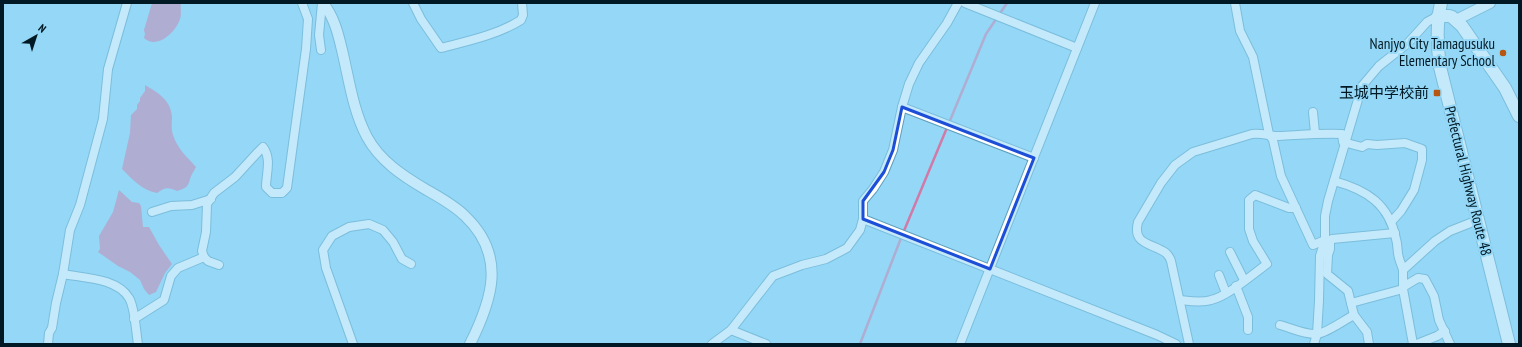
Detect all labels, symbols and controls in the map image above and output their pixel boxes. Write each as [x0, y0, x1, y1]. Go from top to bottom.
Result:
north arrow [16, 16, 56, 56]
text: N [36, 21, 49, 36]
place label: Nanjyo City Tamagusuku Elementary School [1370, 34, 1496, 70]
marker: Nanjyo City Tamagusuku Elementary School [1498, 48, 1508, 58]
place label: 玉城中学校前 [1339, 83, 1429, 102]
marker: 玉城中学校前 [1432, 88, 1442, 98]
street label: Prefectural Highway Route 48 [1441, 104, 1496, 258]

